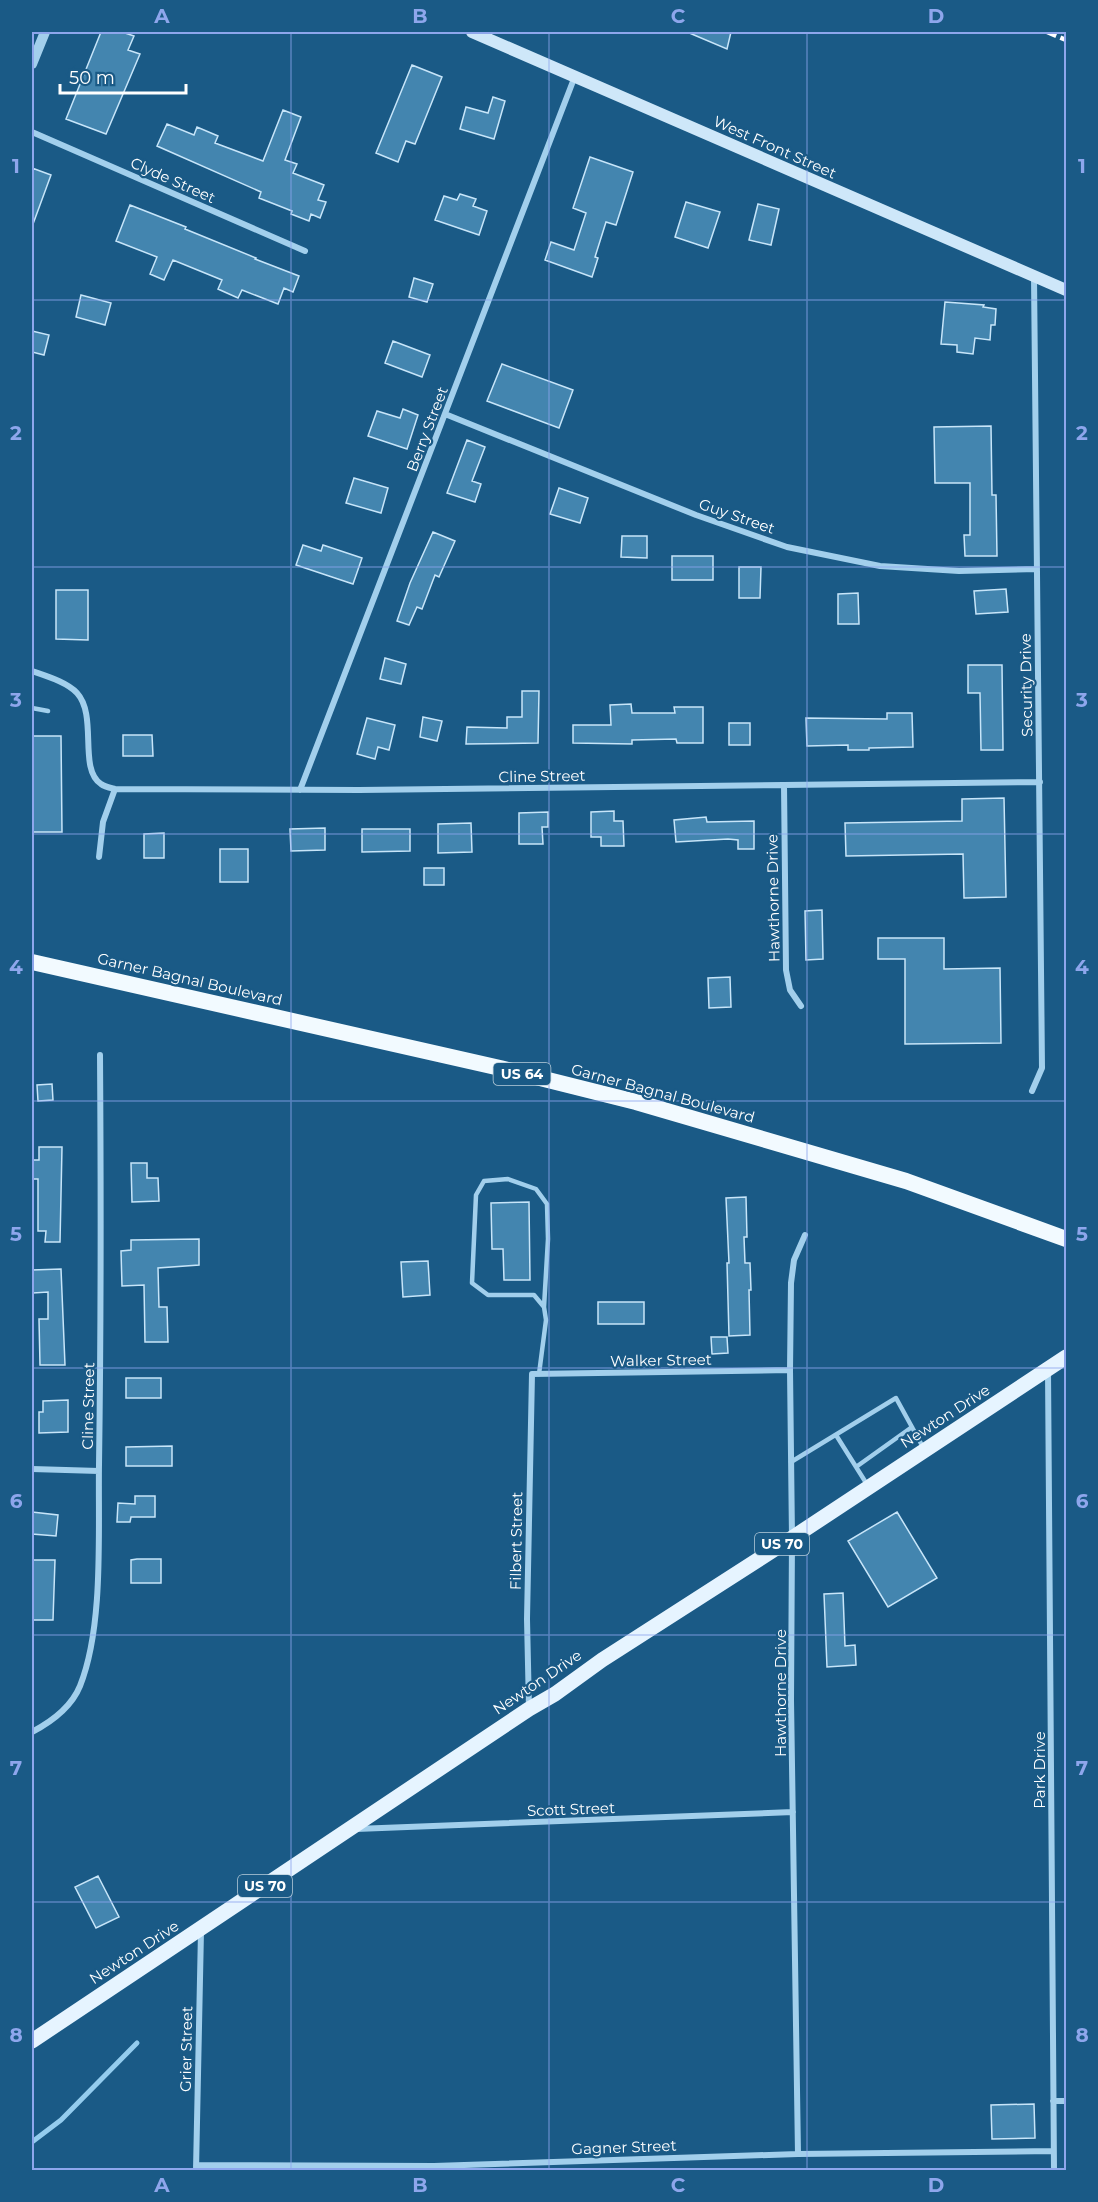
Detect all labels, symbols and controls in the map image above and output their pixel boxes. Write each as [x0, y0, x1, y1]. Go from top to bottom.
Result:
text: A [153, 4, 170, 28]
text: B [412, 4, 428, 28]
text: C [671, 4, 686, 28]
text: D [928, 4, 944, 28]
scale bar [60, 57, 186, 95]
text: 50 m [69, 67, 115, 89]
street label: West Front Street [711, 111, 839, 183]
street label: Clyde Street [128, 153, 218, 207]
text: 1 [12, 154, 20, 178]
text: 1 [1078, 154, 1086, 178]
street label: Berry Street [402, 384, 452, 474]
text: 2 [10, 421, 22, 445]
text: 2 [1076, 421, 1088, 445]
street label: Guy Street [697, 494, 777, 538]
street label: Security Drive [1016, 633, 1036, 737]
text: 3 [9, 688, 22, 712]
text: 3 [1075, 688, 1088, 712]
street label: Cline Street [498, 766, 586, 786]
street label: Hawthorne Drive [762, 834, 784, 962]
street label: Garner Bagnal Boulevard [96, 948, 284, 1010]
text: 4 [9, 955, 23, 979]
text: 4 [1075, 955, 1089, 979]
street label: Garner Bagnal Boulevard [569, 1059, 757, 1127]
road number: US 64 [494, 1063, 550, 1085]
text: 5 [10, 1222, 22, 1246]
text: 5 [1076, 1222, 1088, 1246]
street label: Walker Street [610, 1350, 712, 1370]
street label: Cline Street [78, 1362, 98, 1450]
street label: Newton Drive [897, 1380, 993, 1452]
text: 6 [10, 1489, 23, 1513]
text: 6 [1076, 1489, 1089, 1513]
street label: Filbert Street [506, 1492, 526, 1590]
road number: US 70 [755, 1533, 809, 1555]
street label: Hawthorne Drive [771, 1629, 790, 1757]
street label: Newton Drive [489, 1645, 585, 1719]
street label: Park Drive [1030, 1731, 1049, 1809]
text: 7 [10, 1756, 22, 1780]
text: 7 [1076, 1756, 1088, 1780]
street label: Scott Street [527, 1798, 615, 1820]
road number: US 70 [238, 1875, 292, 1897]
street label: Newton Drive [86, 1916, 182, 1988]
street label: Grier Street [176, 2006, 196, 2092]
text: 8 [9, 2023, 23, 2047]
text: 8 [1075, 2023, 1089, 2047]
street label: Gagner Street [571, 2136, 677, 2158]
text: A [153, 2173, 170, 2197]
text: B [412, 2173, 428, 2197]
text: C [671, 2173, 686, 2197]
text: D [928, 2173, 944, 2197]

